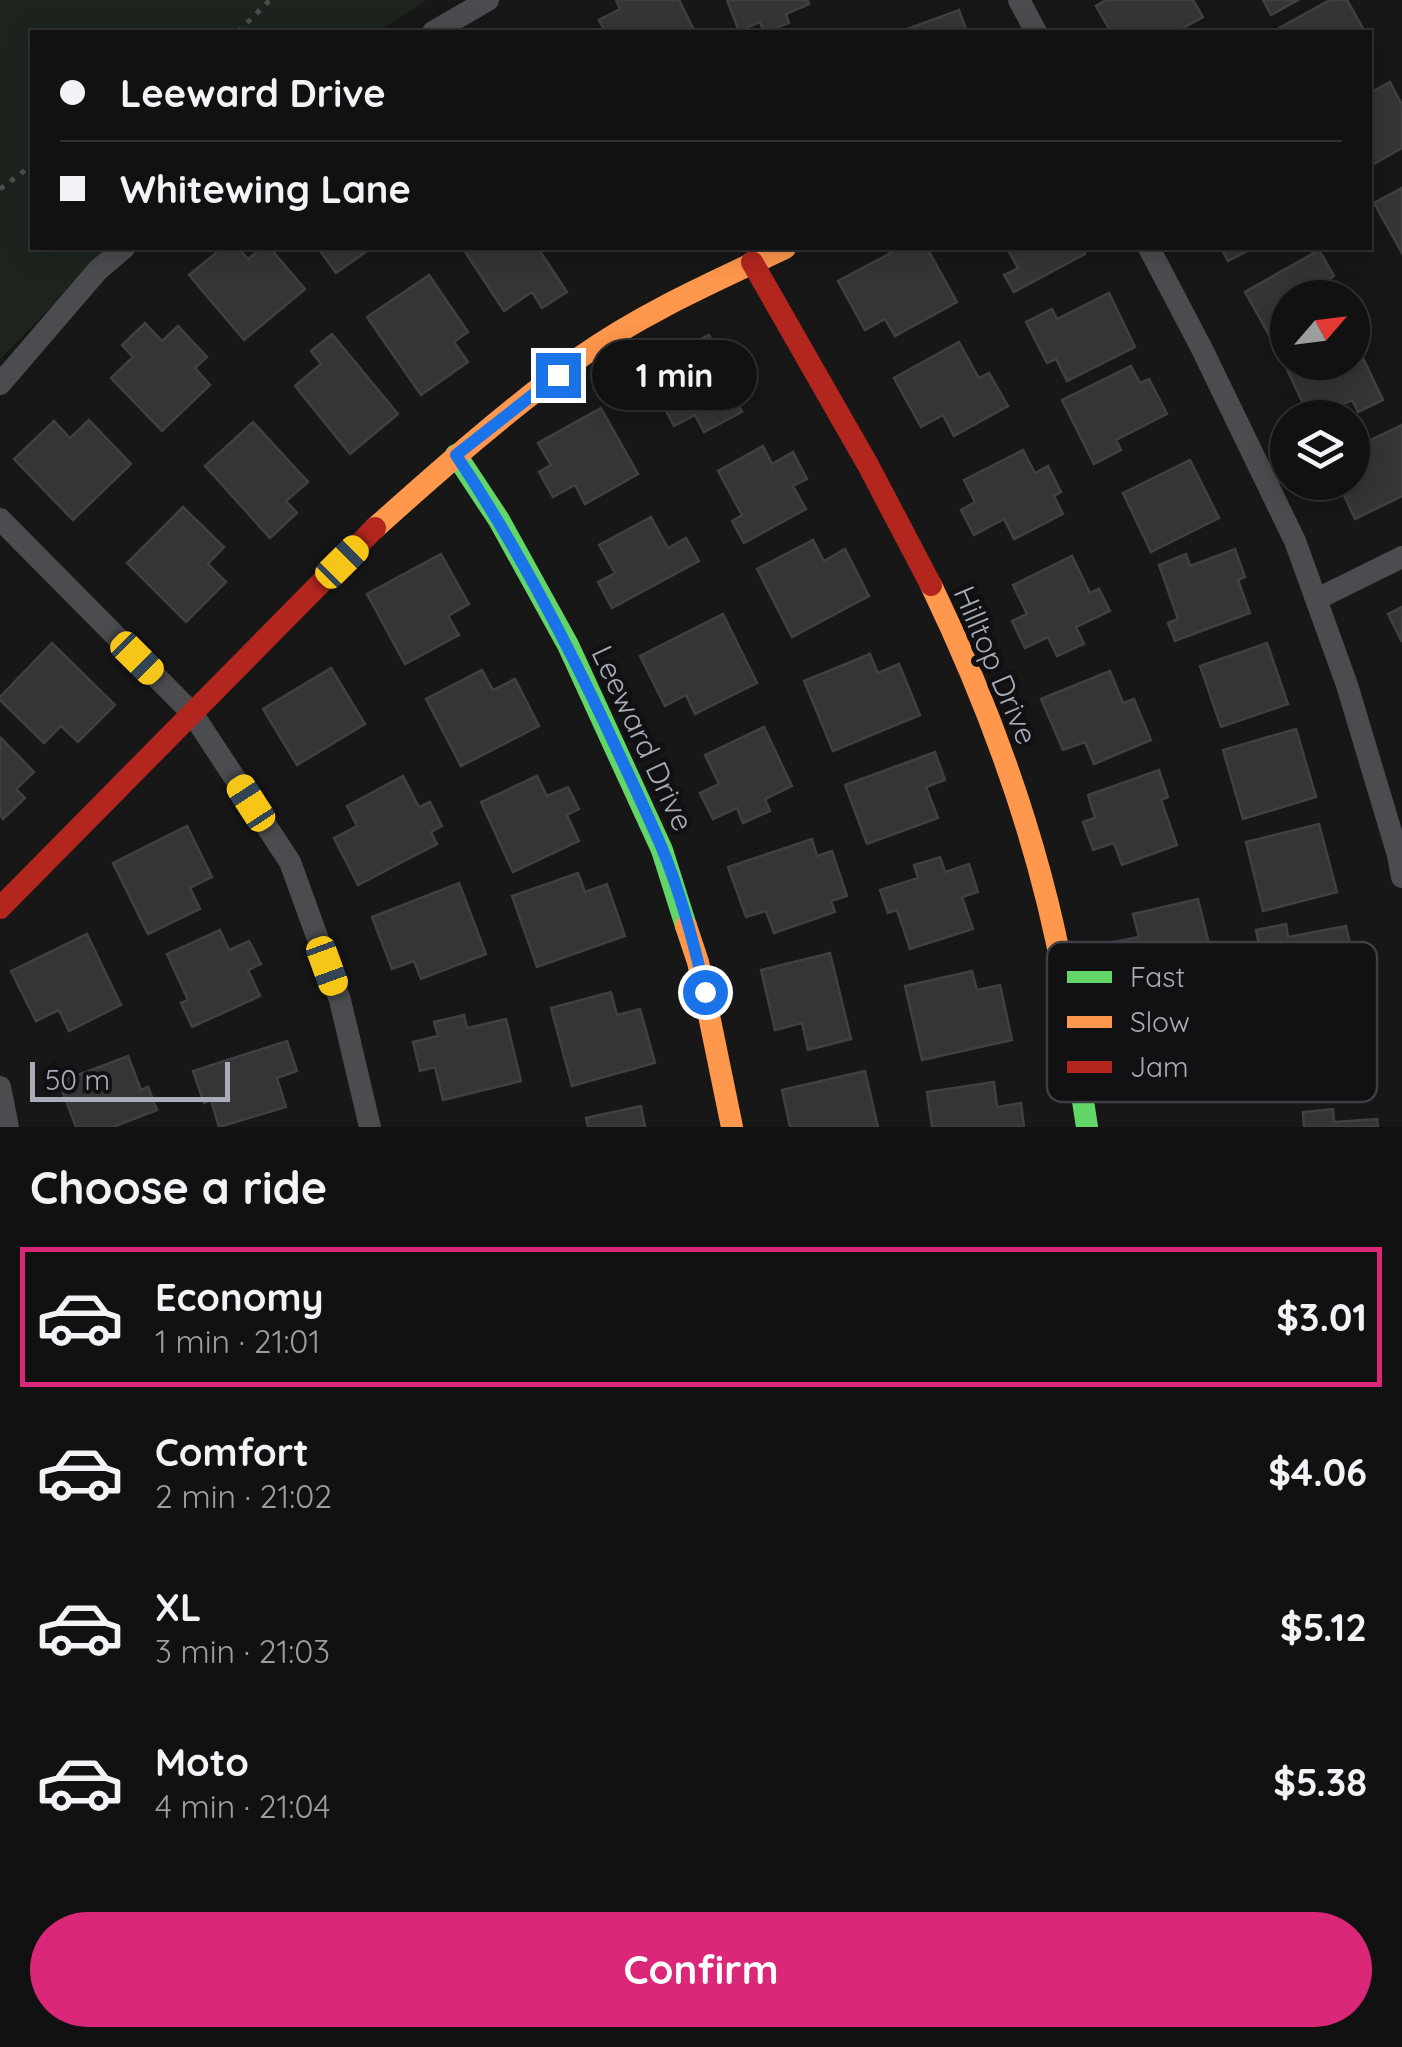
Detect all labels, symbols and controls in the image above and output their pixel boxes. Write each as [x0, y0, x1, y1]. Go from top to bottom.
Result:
text: Leeward Drive [120, 69, 386, 117]
text: Whitewing Lane [120, 165, 411, 213]
north arrow [1270, 280, 1370, 380]
map controls [1270, 280, 1370, 500]
callout: 1 min [593, 340, 758, 410]
route end [536, 353, 581, 398]
text: 1 min [636, 355, 713, 395]
button: layers [1270, 400, 1370, 500]
car [310, 530, 374, 594]
street label: Hilltop Drive [946, 580, 1046, 750]
car [105, 626, 169, 690]
street label: Leeward Drive [583, 639, 703, 837]
car [222, 770, 280, 836]
car [303, 933, 351, 999]
legend [1047, 942, 1377, 1102]
text: Fast [1130, 959, 1185, 994]
route start [683, 970, 728, 1015]
text: Slow [1130, 1004, 1190, 1039]
text: Jam [1130, 1049, 1189, 1084]
scale bar [30, 1057, 230, 1102]
text: 50 m [45, 1062, 110, 1097]
text: Choose a ride [30, 1159, 327, 1215]
icon: car [35, 1272, 125, 1362]
text: Economy [155, 1273, 324, 1321]
text: $3.01 [1276, 1293, 1367, 1341]
text: 1 min · 21:01 [155, 1321, 320, 1361]
icon: car [35, 1427, 125, 1517]
text: Comfort [155, 1428, 309, 1476]
text: $4.06 [1268, 1448, 1367, 1496]
text: 2 min · 21:02 [155, 1476, 332, 1516]
icon: car [35, 1582, 125, 1672]
text: XL [155, 1583, 201, 1631]
text: $5.12 [1280, 1603, 1367, 1651]
text: 3 min · 21:03 [155, 1631, 330, 1671]
icon: car [35, 1737, 125, 1827]
text: Moto [155, 1738, 249, 1786]
text: $5.38 [1273, 1758, 1367, 1806]
text: 4 min · 21:04 [155, 1786, 330, 1826]
button: Confirm [30, 1912, 1372, 2027]

